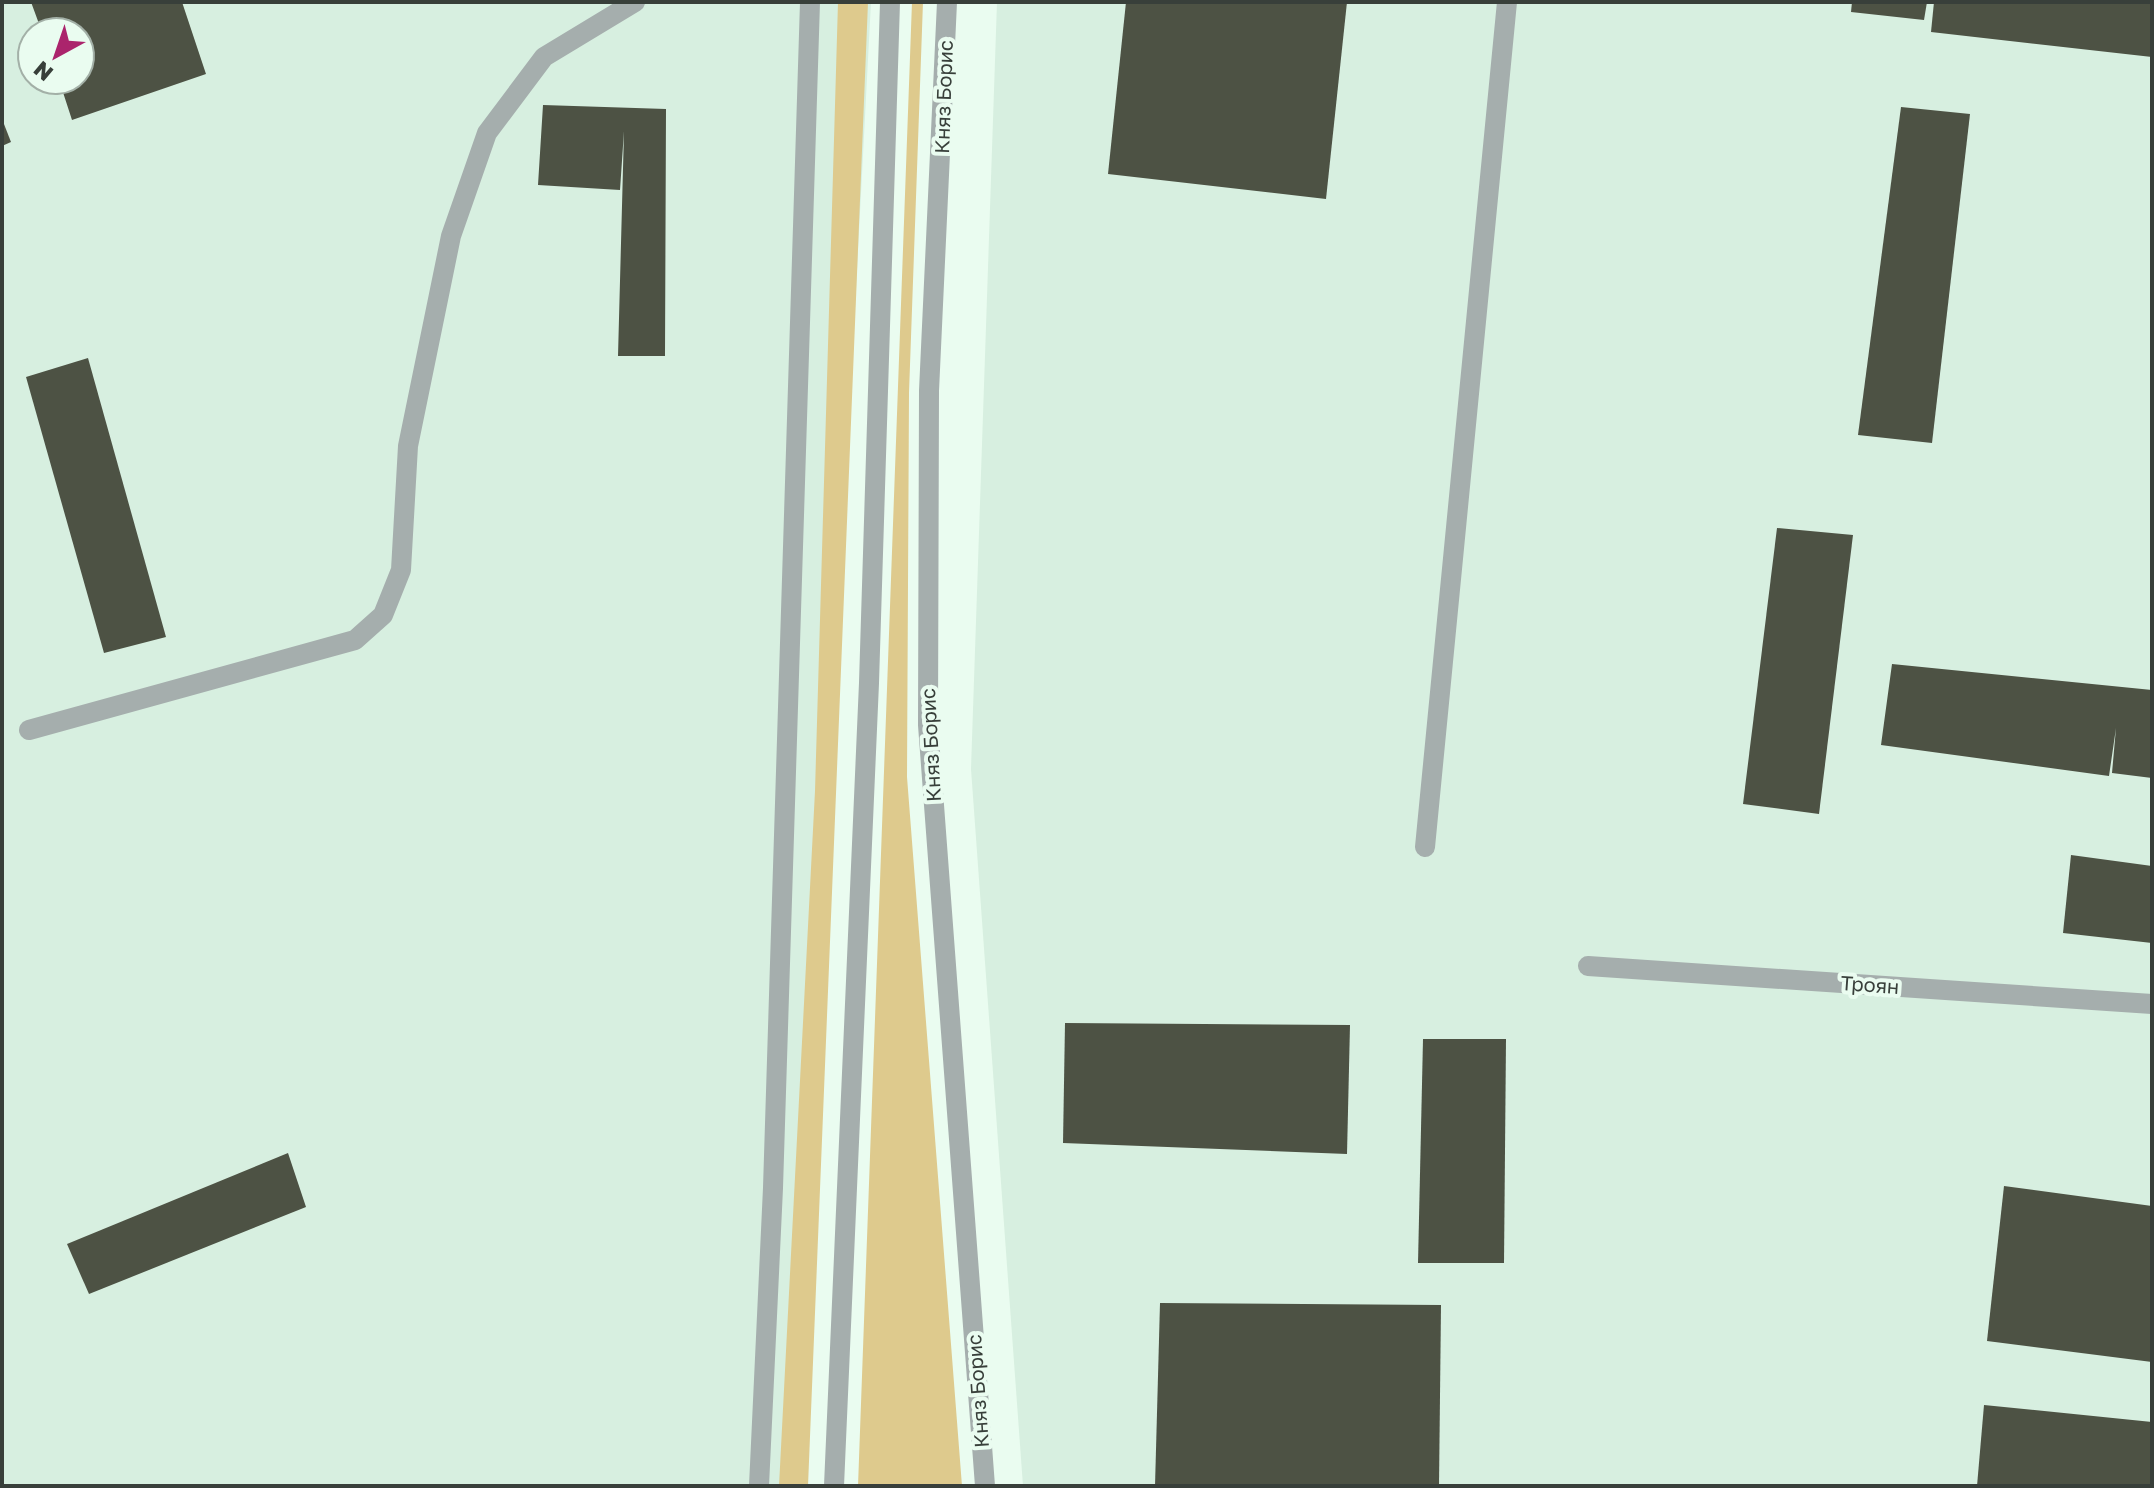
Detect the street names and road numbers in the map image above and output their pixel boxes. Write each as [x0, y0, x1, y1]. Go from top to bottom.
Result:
street label: Княз Борис [929, 40, 957, 154]
street label: Княз Борис [915, 688, 945, 803]
street label: Троян [1840, 970, 1900, 998]
street label: Княз Борис [961, 1333, 993, 1449]

